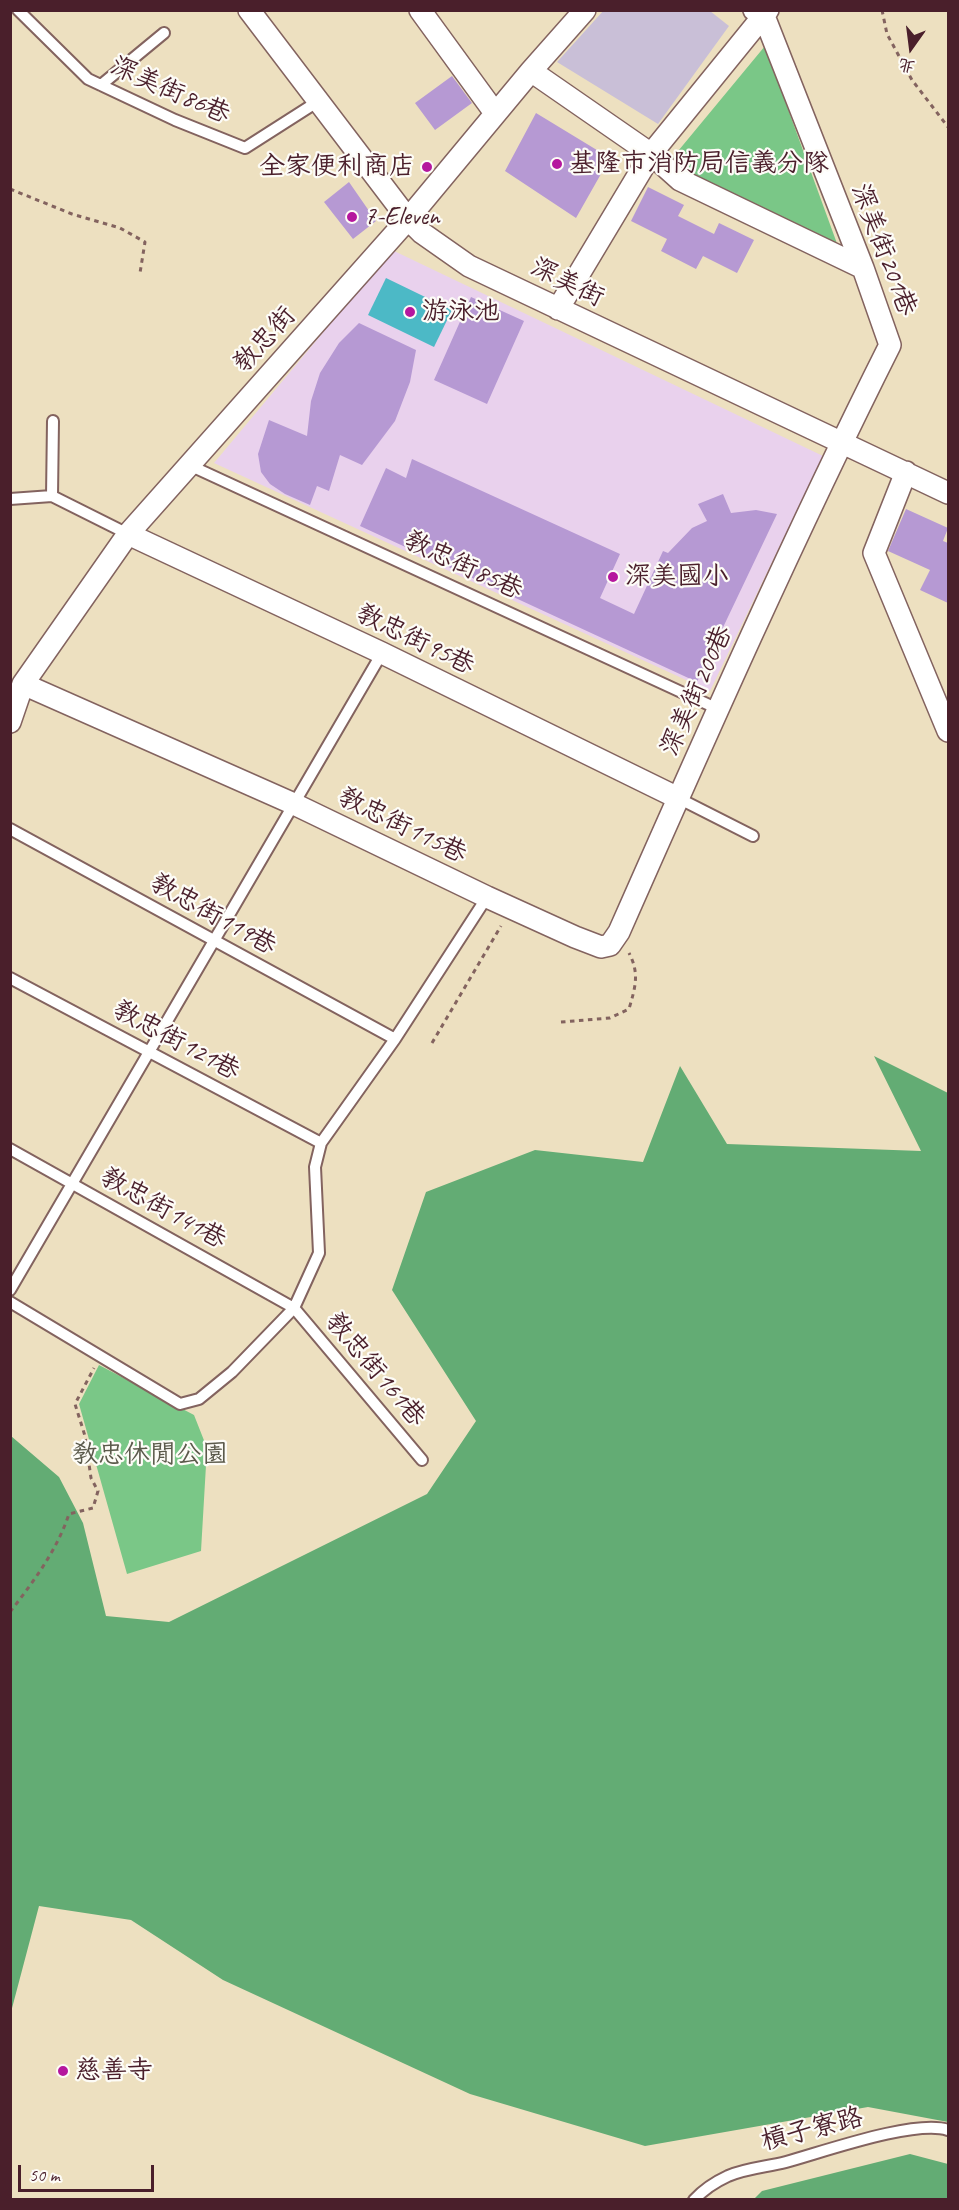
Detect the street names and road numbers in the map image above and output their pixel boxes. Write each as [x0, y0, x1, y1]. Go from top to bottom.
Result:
street label: 深美街86巷 [105, 51, 235, 131]
street label: 深美街201巷 [844, 179, 922, 321]
street label: 深美街 [525, 252, 609, 314]
street label: 教忠街 [227, 301, 303, 379]
street label: 教忠街85巷 [399, 525, 527, 607]
street label: 教忠街95巷 [351, 598, 479, 682]
street label: 深美街200巷 [654, 621, 740, 761]
street label: 教忠街115巷 [333, 781, 471, 871]
street label: 教忠街119巷 [145, 868, 281, 962]
street label: 教忠街121巷 [107, 995, 245, 1087]
street label: 教忠街141巷 [95, 1162, 231, 1256]
street label: 教忠街161巷 [318, 1307, 432, 1433]
street label: 槓子寮路 [758, 2102, 866, 2158]

